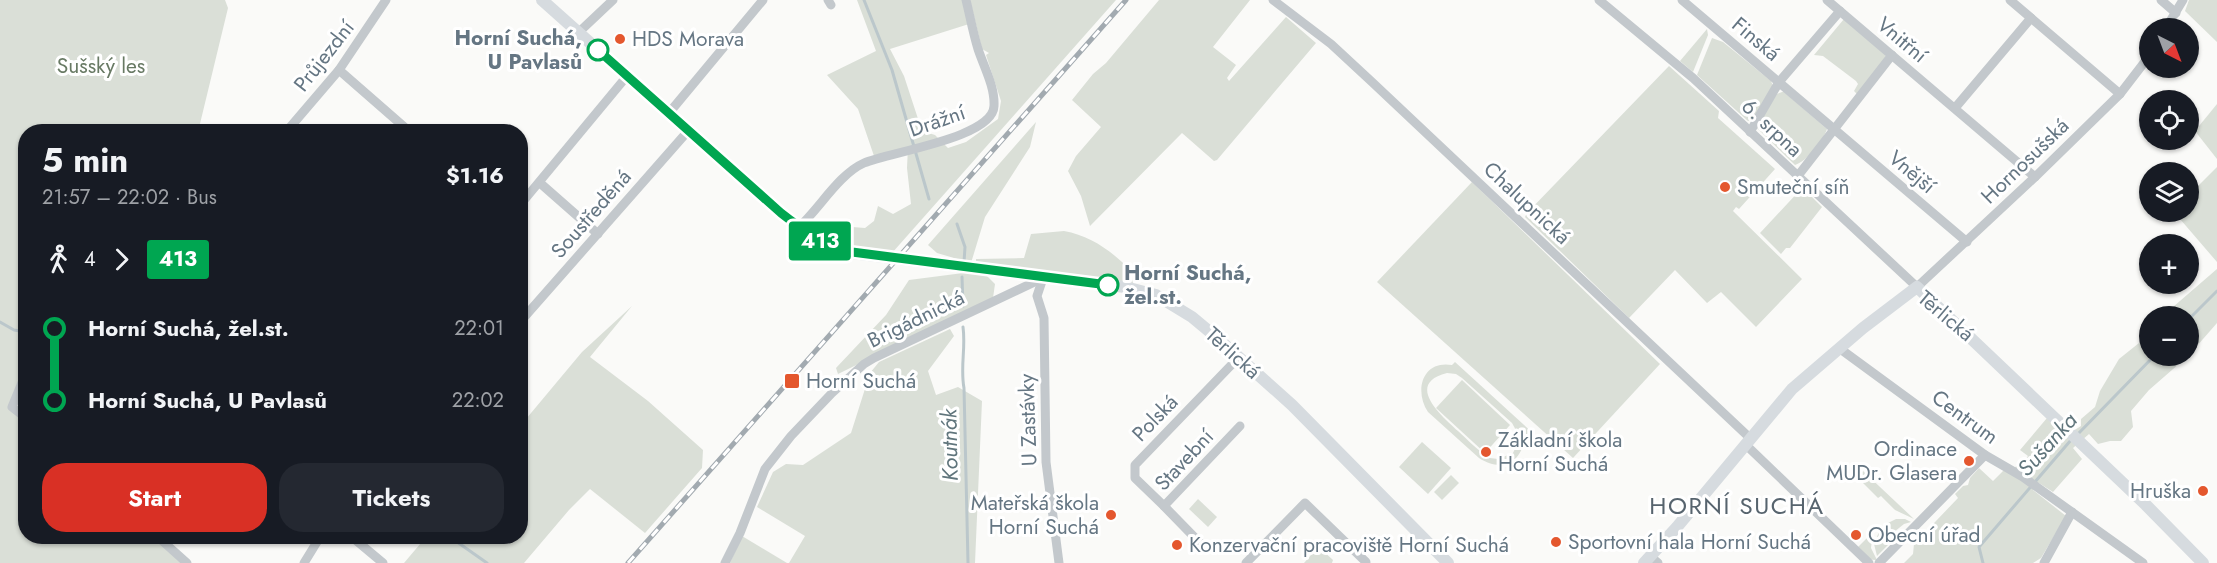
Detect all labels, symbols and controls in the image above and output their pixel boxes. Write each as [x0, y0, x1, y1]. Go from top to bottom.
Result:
street label: Finská [1725, 10, 1787, 68]
street label: Vnitřní [1870, 10, 1935, 71]
street label: Průjezdní [287, 13, 362, 98]
north arrow [2139, 18, 2199, 78]
map controls [2139, 18, 2199, 366]
place label: Horní Suchá, U Pavlasů [455, 23, 582, 77]
place label: HDS Morava [632, 24, 744, 54]
marker: HDS Morava [613, 32, 627, 46]
marker: Horní Suchá, U Pavlasů [587, 39, 609, 61]
park label: Sušský les [57, 51, 145, 81]
button: locate [2139, 90, 2199, 150]
street label: 6. srpna [1735, 92, 1809, 164]
street label: Drážní [905, 97, 971, 145]
street label: Hornosušská [1974, 111, 2076, 211]
text: 5 min [42, 137, 128, 184]
street label: Vnější [1882, 143, 1943, 202]
street label: Chalupnická [1477, 155, 1577, 251]
text: $1.16 [446, 159, 504, 191]
button: layers [2139, 162, 2199, 222]
street label: Soustředěná [544, 163, 638, 265]
place label: Smuteční síň [1737, 172, 1850, 202]
marker: Smuteční síň [1718, 180, 1732, 194]
text: 21:57 – 22:02 · Bus [42, 183, 217, 212]
line badge: 413 [786, 222, 854, 260]
text: 413 [801, 226, 839, 256]
button: + [2139, 234, 2199, 294]
icon: walk [42, 243, 75, 276]
icon: forward [105, 243, 138, 276]
text: 413 [159, 244, 197, 274]
text: 4 [84, 245, 96, 274]
place label: Horní Suchá, žel.st. [1124, 258, 1251, 312]
marker: Horní Suchá, žel.st. [1097, 274, 1119, 296]
street label: Brigádnická [862, 283, 970, 355]
street label: Těrlická [1911, 283, 1981, 349]
button: − [2139, 306, 2199, 366]
text: Horní Suchá, žel.st. [88, 312, 289, 344]
text: 22:01 [454, 314, 504, 343]
street label: Těrlická [1199, 320, 1267, 386]
place label: Horní Suchá [806, 366, 916, 396]
marker: Horní Suchá [783, 372, 801, 390]
street label: U Zastávky [1011, 372, 1045, 467]
street label: Centrum [1925, 383, 2005, 451]
text: Horní Suchá, U Pavlasů [88, 384, 327, 416]
text: 22:02 [452, 386, 504, 415]
street label: Polská [1125, 388, 1185, 448]
water label: Sušanka [2010, 405, 2084, 483]
water label: Koutnák [932, 407, 966, 481]
street label: Stavební [1148, 421, 1222, 498]
place label: Základní škola Horní Suchá [1498, 425, 1622, 479]
place label: Ordinace MUDr. Glasera [1826, 434, 1957, 488]
marker: Základní škola Horní Suchá [1479, 445, 1493, 459]
marker: Ordinace MUDr. Glasera [1962, 454, 1976, 468]
button: Start [42, 463, 267, 532]
button: Tickets [279, 463, 504, 532]
place label: Hruška [2130, 476, 2191, 506]
marker: Hruška [2196, 484, 2210, 498]
place label: Mateřská škola Horní Suchá [971, 488, 1099, 542]
district label: HORNÍ SUCHÁ [1649, 488, 1825, 523]
marker: Mateřská škola Horní Suchá [1104, 508, 1118, 522]
place label: Obecní úřad [1868, 520, 1981, 550]
place label: Sportovní hala Horní Suchá [1568, 527, 1811, 557]
marker: Obecní úřad [1849, 528, 1863, 542]
place label: Konzervační pracoviště Horní Suchá [1189, 530, 1509, 560]
marker: Sportovní hala Horní Suchá [1549, 535, 1563, 549]
marker: Konzervační pracoviště Horní Suchá [1170, 538, 1184, 552]

